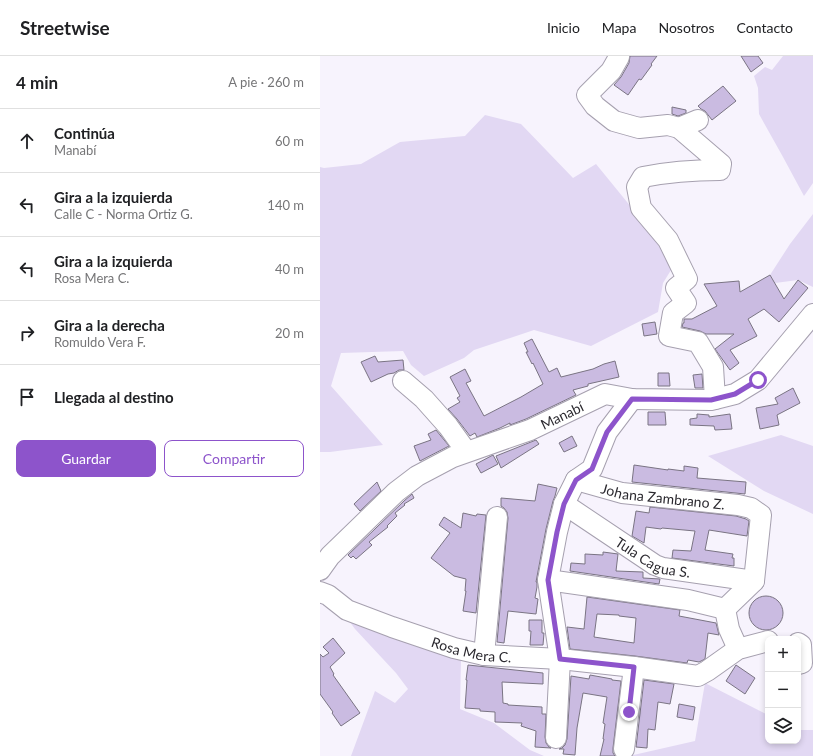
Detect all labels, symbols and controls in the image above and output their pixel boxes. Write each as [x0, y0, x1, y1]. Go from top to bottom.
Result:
text: Streetwise [20, 16, 110, 39]
text: Inicio [547, 19, 580, 36]
text: Mapa [602, 19, 636, 36]
text: Nosotros [658, 19, 715, 36]
text: Contacto [737, 19, 793, 36]
text: 4 min [16, 72, 58, 93]
text: A pie · 260 m [228, 74, 304, 90]
text: Continúa [54, 124, 115, 142]
icon: ahead [16, 130, 38, 152]
text: 60 m [275, 133, 304, 149]
text: Manabí [54, 142, 96, 158]
text: Gira a la izquierda [54, 188, 173, 206]
icon: left [16, 194, 38, 216]
text: 140 m [267, 197, 304, 213]
text: Calle C - Norma Ortiz G. [54, 206, 193, 222]
text: Gira a la izquierda [54, 252, 173, 270]
icon: left [16, 258, 38, 280]
text: 40 m [275, 261, 304, 277]
text: Rosa Mera C. [54, 270, 129, 286]
text: Gira a la derecha [54, 316, 165, 334]
icon: right [16, 322, 38, 344]
text: 20 m [275, 325, 304, 341]
text: Romuldo Vera F. [54, 334, 146, 350]
route start [749, 371, 767, 389]
icon: arrive [16, 386, 38, 408]
text: Llegada al destino [54, 388, 174, 406]
street label: Manabí [537, 397, 587, 432]
button: Guardar [16, 440, 156, 477]
button: Compartir [164, 440, 304, 477]
street label: Johana Zambrano Z. [599, 479, 726, 512]
street label: Tula Cagua S. [613, 533, 692, 580]
street label: Rosa Mera C. [430, 633, 512, 665]
map controls [765, 636, 801, 744]
button: + [765, 636, 801, 672]
button: − [765, 672, 801, 708]
route end [620, 703, 638, 721]
button: layers [765, 708, 801, 744]

